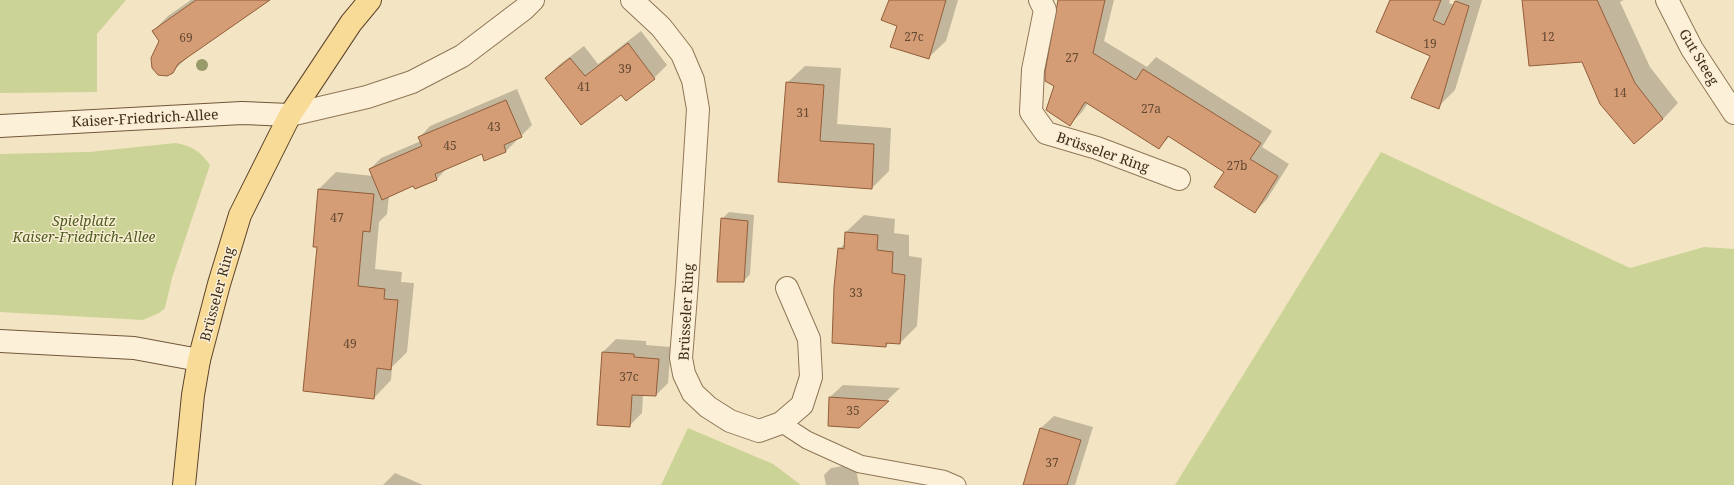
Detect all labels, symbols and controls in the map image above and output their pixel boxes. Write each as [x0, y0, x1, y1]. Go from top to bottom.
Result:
street label: Gut Steeg [1675, 25, 1724, 89]
house number: 27c [904, 28, 924, 45]
house number: 12 [1541, 28, 1555, 45]
house number: 69 [179, 29, 193, 46]
house number: 19 [1423, 35, 1437, 52]
house number: 27 [1065, 49, 1079, 66]
house number: 39 [618, 60, 632, 77]
house number: 41 [577, 78, 591, 95]
house number: 14 [1613, 84, 1627, 101]
house number: 27a [1141, 100, 1161, 117]
street label: Kaiser-Friedrich-Allee [71, 104, 219, 131]
house number: 31 [796, 104, 810, 121]
house number: 43 [487, 118, 501, 135]
street label: Brüsseler Ring [1054, 127, 1153, 176]
house number: 45 [443, 137, 457, 154]
house number: 27b [1227, 157, 1247, 174]
house number: 47 [330, 209, 344, 226]
park label: Spielplatz Kaiser-Friedrich-Allee [11, 211, 156, 246]
street label: Brüsseler Ring [195, 244, 238, 343]
street label: Brüsseler Ring [673, 263, 698, 361]
house number: 33 [849, 284, 863, 301]
house number: 49 [343, 335, 357, 352]
house number: 37c [619, 368, 639, 385]
house number: 35 [846, 402, 860, 419]
house number: 37 [1045, 454, 1059, 471]

